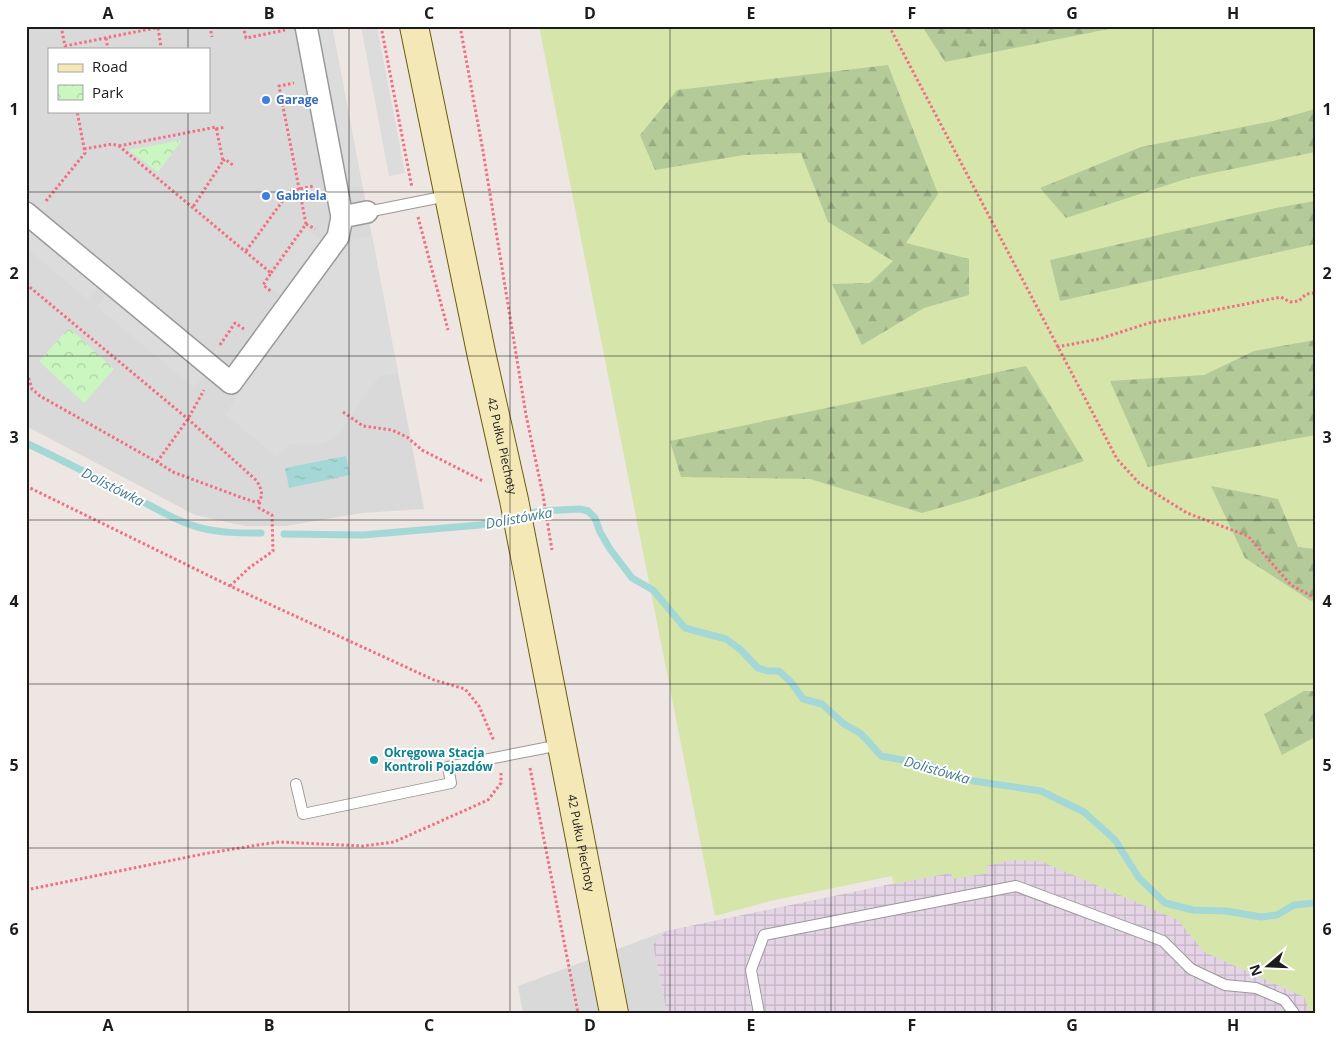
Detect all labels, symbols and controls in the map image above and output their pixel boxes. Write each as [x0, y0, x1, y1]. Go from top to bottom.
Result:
text: A [102, 2, 114, 24]
text: B [264, 2, 274, 24]
text: C [424, 2, 434, 24]
text: D [584, 2, 596, 24]
text: E [747, 2, 756, 24]
text: F [908, 2, 916, 24]
text: G [1066, 2, 1078, 24]
text: H [1227, 2, 1239, 24]
legend [48, 48, 210, 112]
text: Road [92, 56, 128, 76]
text: Park [92, 82, 123, 102]
place label: Garage [276, 91, 319, 108]
marker: Garage [260, 94, 272, 106]
text: 1 [9, 98, 19, 120]
text: 1 [1322, 98, 1332, 120]
place label: Gabriela [276, 187, 327, 204]
marker: Gabriela [260, 190, 272, 202]
text: 2 [9, 262, 19, 284]
text: 2 [1322, 262, 1332, 284]
street label: 42 Pułku Piechoty [483, 396, 522, 497]
text: 3 [9, 426, 19, 448]
text: 3 [1322, 426, 1332, 448]
water label: Dolistówka [79, 463, 148, 510]
water label: Dolistówka [484, 502, 554, 533]
text: 4 [9, 590, 19, 612]
text: 4 [1322, 590, 1332, 612]
place label: Okręgowa Stacja Kontroli Pojazdów [384, 744, 494, 775]
water label: Dolistówka [902, 751, 972, 788]
text: 5 [9, 754, 19, 776]
marker: Okręgowa Stacja Kontroli Pojazdów [368, 754, 380, 766]
text: 5 [1322, 754, 1332, 776]
street label: 42 Pułku Piechoty [564, 793, 599, 894]
text: 6 [9, 918, 19, 940]
text: 6 [1322, 918, 1332, 940]
north arrow [1244, 942, 1294, 992]
text: N [1244, 962, 1266, 979]
text: A [102, 1014, 114, 1036]
text: B [264, 1014, 274, 1036]
text: C [424, 1014, 434, 1036]
text: D [584, 1014, 596, 1036]
text: E [747, 1014, 756, 1036]
text: F [908, 1014, 916, 1036]
text: G [1066, 1014, 1078, 1036]
text: H [1227, 1014, 1239, 1036]

